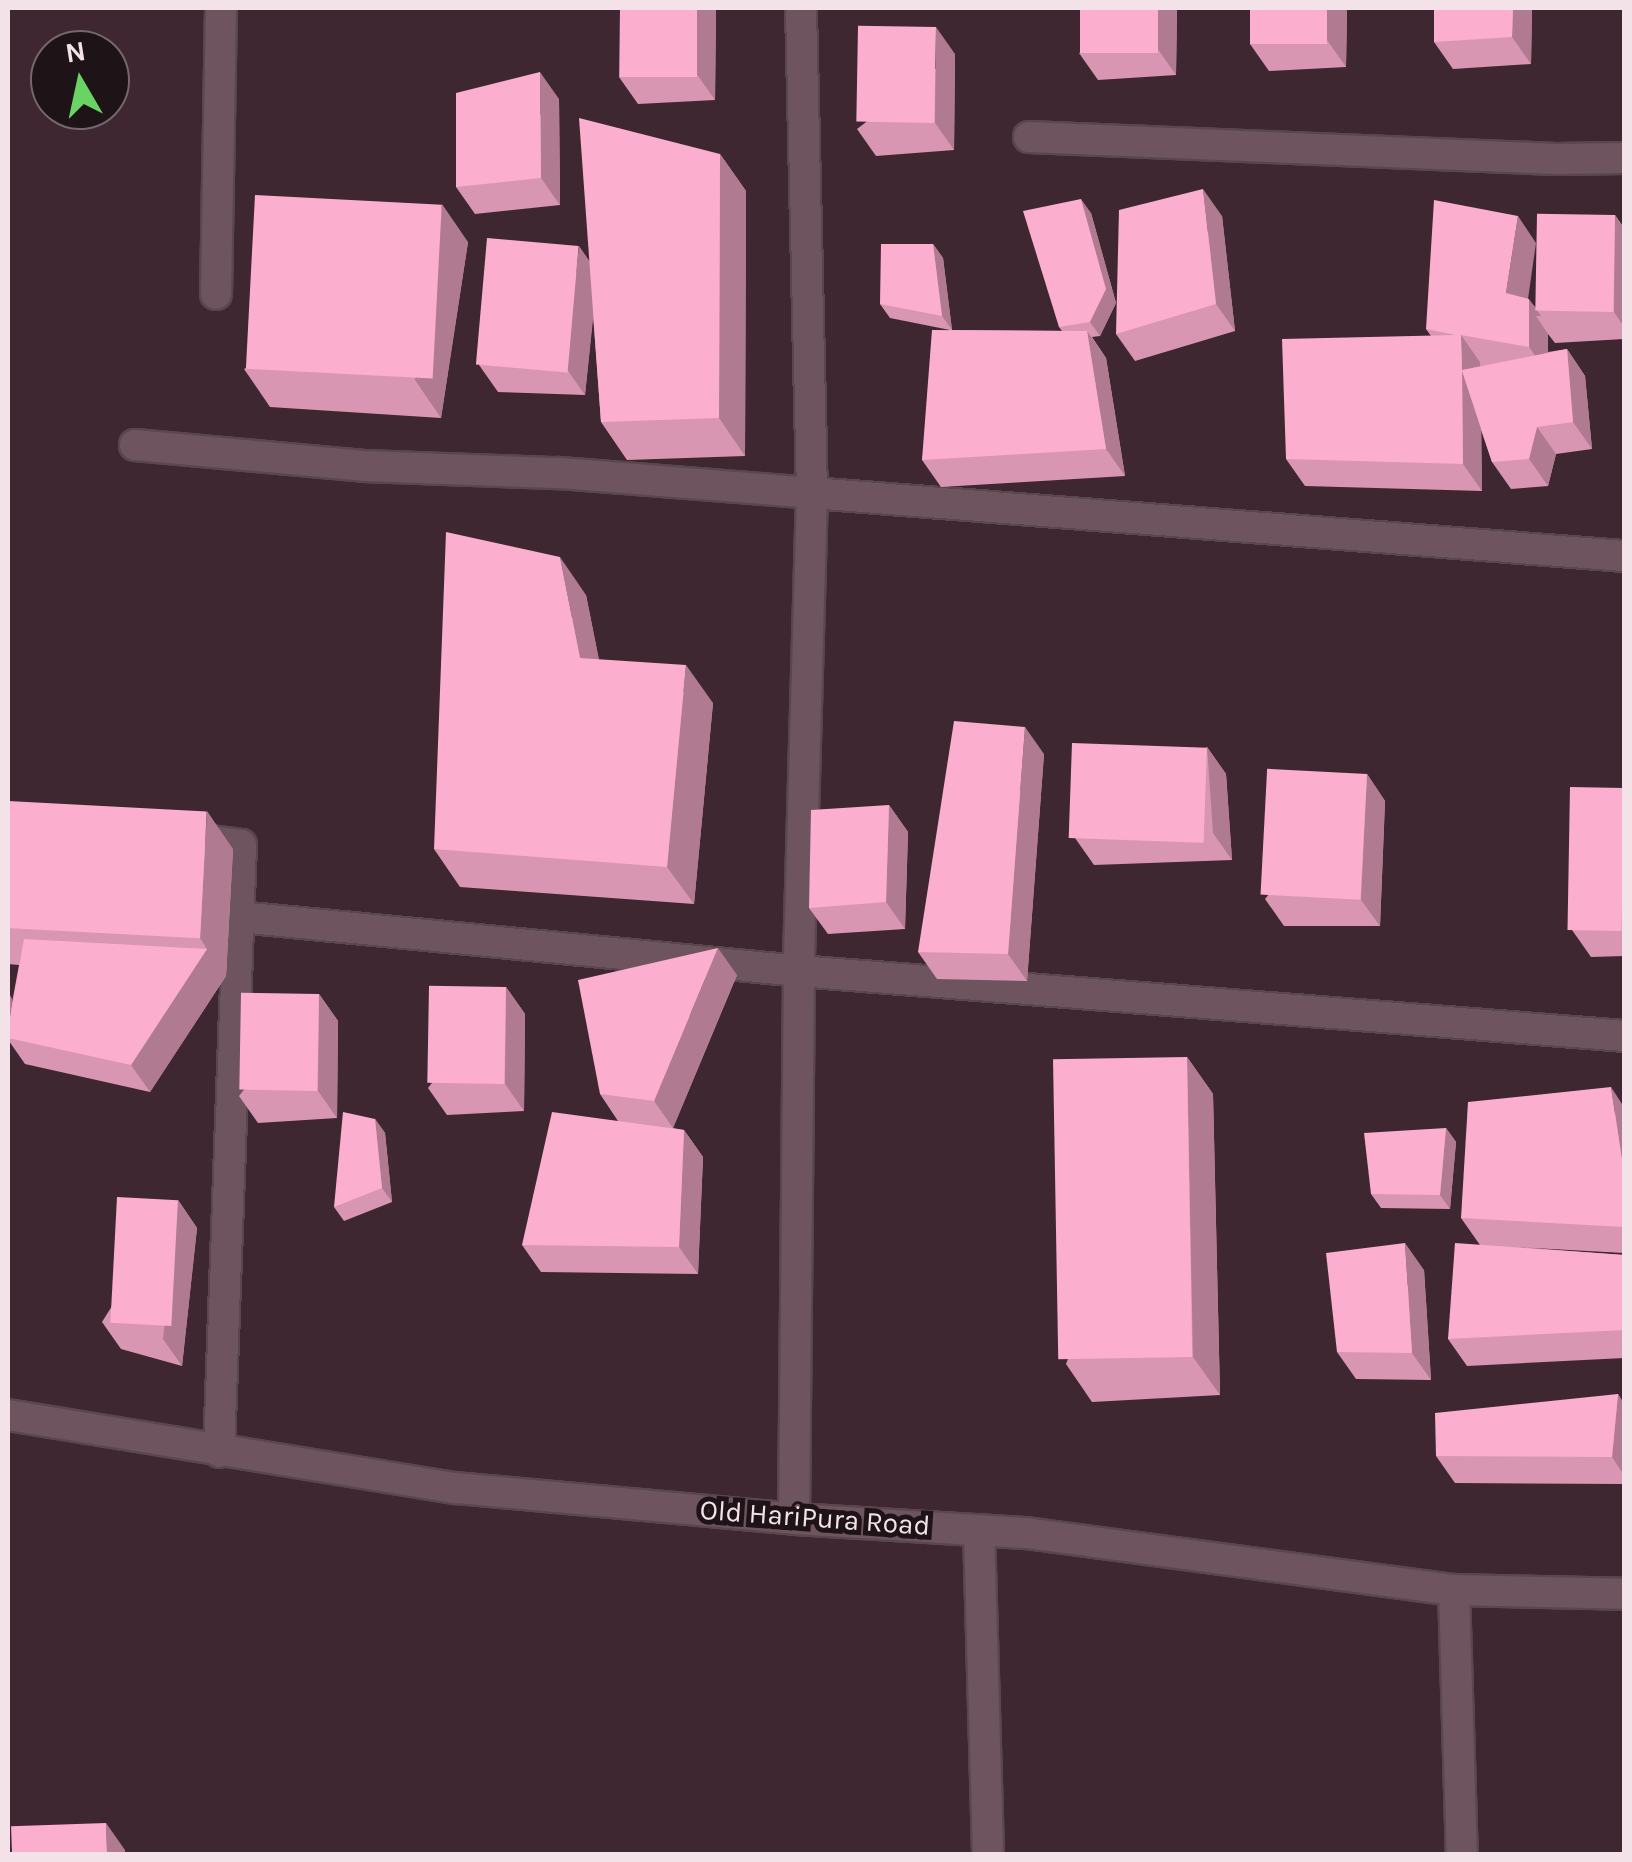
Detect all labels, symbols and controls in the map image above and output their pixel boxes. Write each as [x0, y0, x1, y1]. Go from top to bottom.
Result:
north arrow [30, 30, 130, 130]
text: N [63, 34, 88, 70]
street label: Old HariPura Road [699, 1493, 931, 1543]

